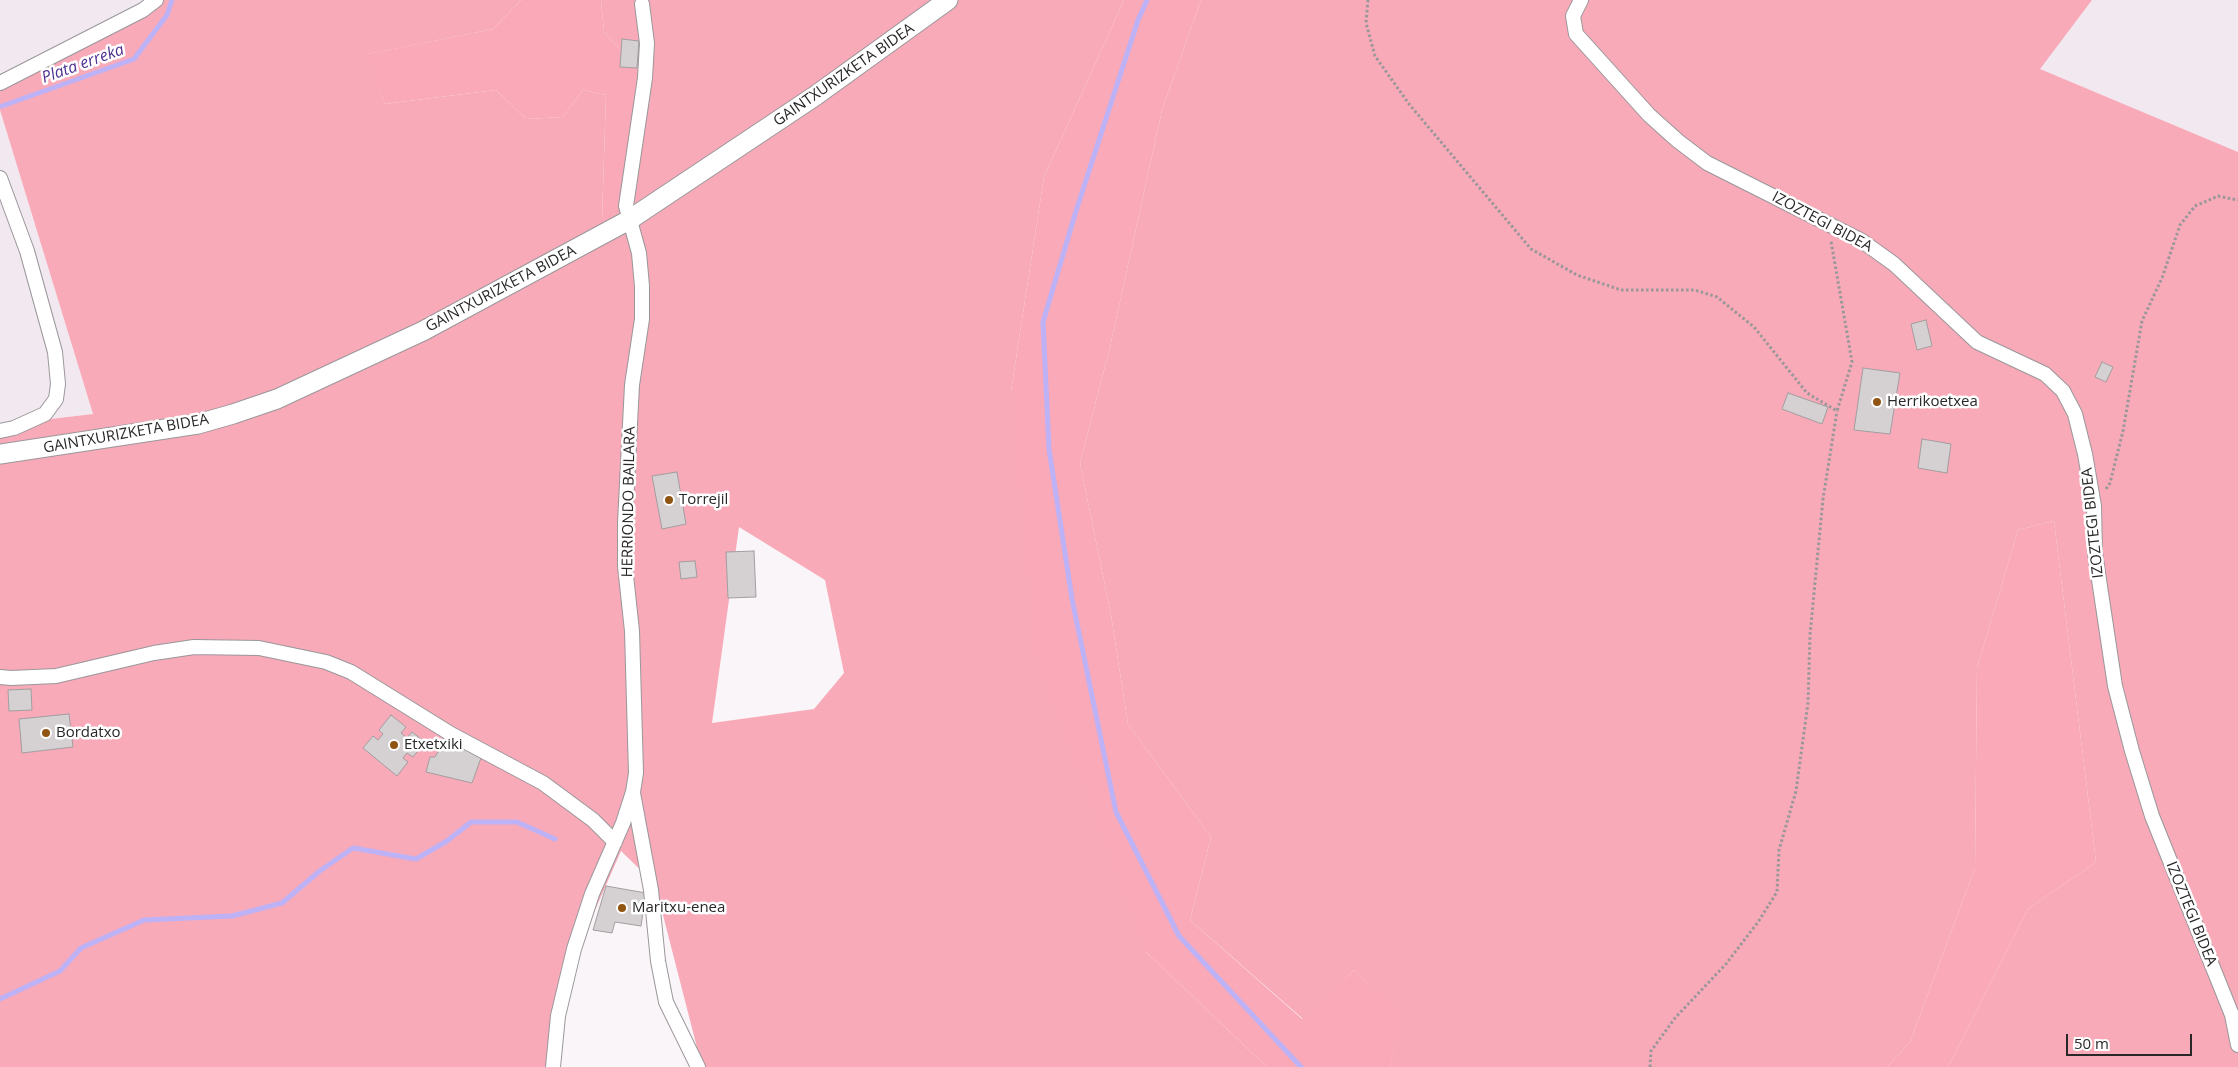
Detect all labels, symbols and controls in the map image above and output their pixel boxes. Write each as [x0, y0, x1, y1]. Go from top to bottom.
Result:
street label: GAINTXURIZKETA BIDEA [770, 20, 918, 130]
water label: Plata erreka [39, 40, 127, 88]
street label: IZOZTEGI BIDEA [1769, 188, 1875, 256]
street label: GAINTXURIZKETA BIDEA [423, 242, 579, 336]
place label: Herrikoetxea [1887, 393, 1978, 411]
marker: Herrikoetxea [1871, 396, 1883, 408]
street label: GAINTXURIZKETA BIDEA [42, 411, 210, 457]
street label: HERRIONDO BAILARA [619, 426, 639, 578]
street label: IZOZTEGI BIDEA [2078, 467, 2108, 579]
place label: Torrejil [679, 491, 728, 509]
marker: Torrejil [663, 494, 675, 506]
place label: Bordatxo [56, 724, 121, 742]
marker: Bordatxo [40, 727, 52, 739]
place label: Etxetxiki [404, 736, 463, 754]
marker: Etxetxiki [388, 739, 400, 751]
street label: IZOZTEGI BIDEA [2162, 859, 2220, 969]
place label: Maritxu-enea [632, 899, 725, 917]
marker: Maritxu-enea [616, 902, 628, 914]
scale bar [2068, 1024, 2194, 1056]
text: 50 m [2074, 1033, 2109, 1053]

